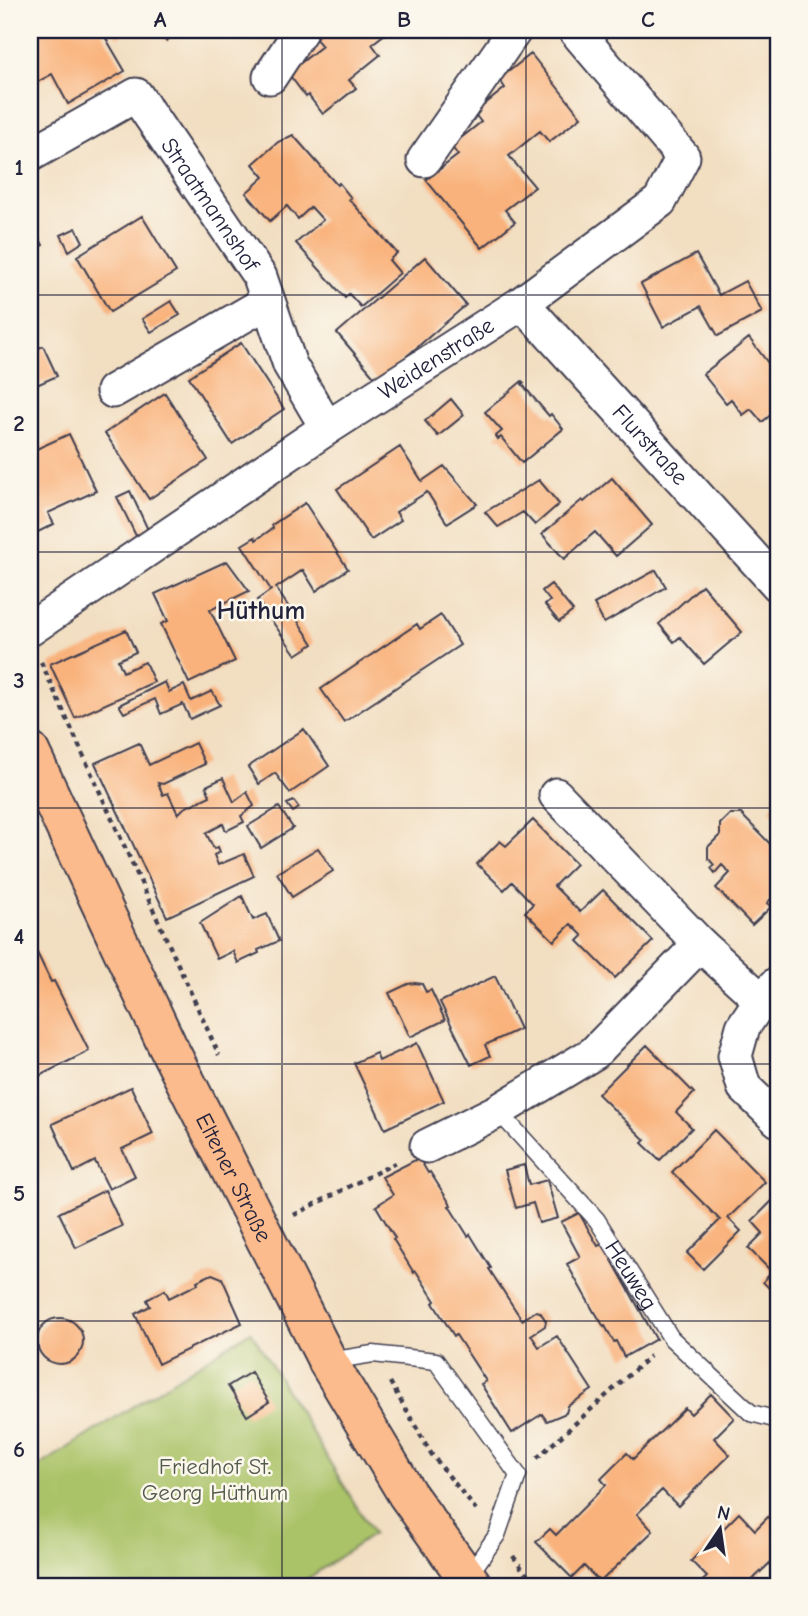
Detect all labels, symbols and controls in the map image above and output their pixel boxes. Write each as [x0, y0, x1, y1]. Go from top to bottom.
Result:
text: A [154, 6, 167, 33]
text: B [397, 6, 411, 33]
text: C [641, 6, 655, 33]
street label: Straatmannshof [155, 133, 266, 278]
text: 1 [14, 154, 24, 181]
street label: Weidenstraße [373, 312, 499, 406]
street label: Flurstraße [607, 399, 693, 491]
text: 2 [13, 410, 25, 437]
district label: Hüthum [217, 596, 305, 626]
text: 3 [13, 667, 25, 694]
text: 4 [14, 923, 25, 950]
street label: Eltener Straße [190, 1109, 278, 1247]
text: 5 [13, 1180, 25, 1207]
street label: Heuweg [599, 1235, 663, 1315]
text: 6 [13, 1436, 25, 1463]
park label: Friedhof St. Georg Hüthum [142, 1453, 288, 1506]
north arrow [686, 1494, 756, 1564]
text: N [715, 1501, 732, 1526]

